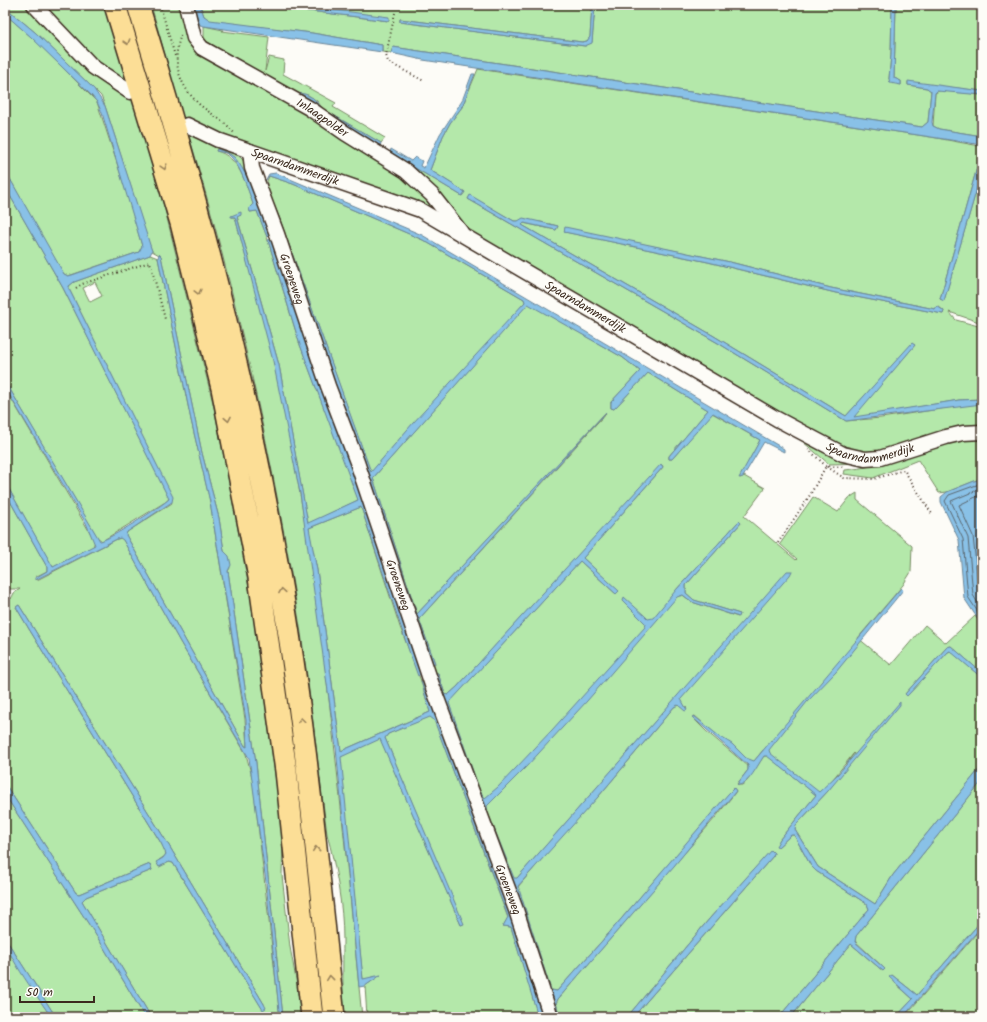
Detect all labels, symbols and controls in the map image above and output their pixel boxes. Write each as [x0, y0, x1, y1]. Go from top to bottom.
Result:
one-way arrow [122, 39, 131, 46]
street label: Inlaagpolder [293, 93, 353, 143]
street label: Spaarndammerdijk [249, 143, 342, 191]
one-way arrow [159, 163, 168, 170]
street label: Groeneweg [275, 251, 310, 307]
street label: Spaarndammerdijk [541, 276, 630, 338]
one-way arrow [193, 288, 202, 295]
one-way arrow [223, 416, 231, 422]
street label: Spaarndammerdijk [822, 437, 917, 469]
street label: Groeneweg [381, 557, 416, 613]
one-way arrow [278, 588, 287, 594]
one-way arrow [297, 717, 306, 723]
one-way arrow [312, 846, 321, 852]
street label: Groeneweg [490, 861, 527, 918]
one-way arrow [326, 975, 335, 981]
scale bar [20, 978, 94, 1004]
text: 50 m [26, 983, 53, 1002]

